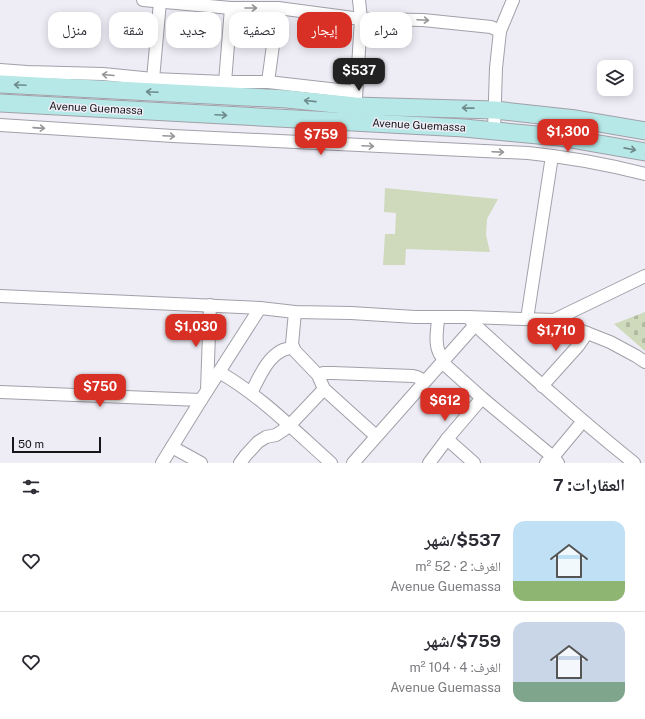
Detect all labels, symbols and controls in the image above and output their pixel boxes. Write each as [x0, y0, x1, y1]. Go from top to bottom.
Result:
one-way arrow [244, 4, 257, 12]
chip: منزل [48, 12, 101, 48]
chip: شقة [109, 12, 158, 48]
chip: جديد [166, 12, 221, 48]
chip: تصفية [229, 12, 289, 48]
chip: إيجار [297, 12, 352, 48]
chip: شراء [360, 12, 412, 48]
one-way arrow [416, 17, 429, 24]
pin: $537 [335, 58, 383, 92]
map controls [597, 60, 633, 96]
button: layers [597, 60, 633, 96]
text: $537 [342, 63, 376, 78]
one-way arrow [102, 71, 115, 78]
one-way arrow [14, 82, 27, 89]
one-way arrow [146, 88, 159, 96]
one-way arrow [304, 97, 317, 105]
street label: Avenue Guemassa [49, 100, 143, 116]
one-way arrow [462, 105, 475, 112]
one-way arrow [214, 111, 227, 119]
street label: Avenue Guemassa [372, 117, 466, 133]
pin: $1,300 [535, 119, 601, 153]
pin: $759 [297, 122, 345, 156]
text: $1,300 [546, 124, 590, 139]
one-way arrow [32, 125, 45, 132]
text: $759 [304, 127, 338, 142]
one-way arrow [162, 133, 175, 140]
one-way arrow [361, 142, 374, 150]
one-way arrow [623, 145, 636, 153]
one-way arrow [491, 148, 504, 155]
pin: $1,030 [163, 314, 229, 348]
pin: $1,710 [523, 318, 589, 352]
text: $1,030 [174, 319, 218, 334]
text: $1,710 [536, 323, 576, 338]
pin: $750 [76, 374, 124, 408]
text: $750 [83, 379, 117, 394]
pin: $612 [421, 388, 469, 422]
text: $612 [429, 393, 461, 408]
scale bar [12, 435, 101, 454]
text: 50 m [18, 438, 44, 450]
text: العقارات: 7 [553, 475, 625, 495]
icon: filters [20, 476, 42, 498]
text: $537/شهر [424, 530, 501, 550]
icon: home [545, 537, 593, 585]
icon: heart [20, 550, 42, 572]
text: الغرف: 2 · 52 m² [415, 559, 501, 574]
text: Avenue Guemassa [390, 579, 501, 594]
text: $759/شهر [424, 631, 501, 651]
icon: home [545, 638, 593, 686]
icon: heart [20, 651, 42, 673]
text: الغرف: 4 · 104 m² [409, 660, 501, 675]
text: Avenue Guemassa [390, 680, 501, 695]

